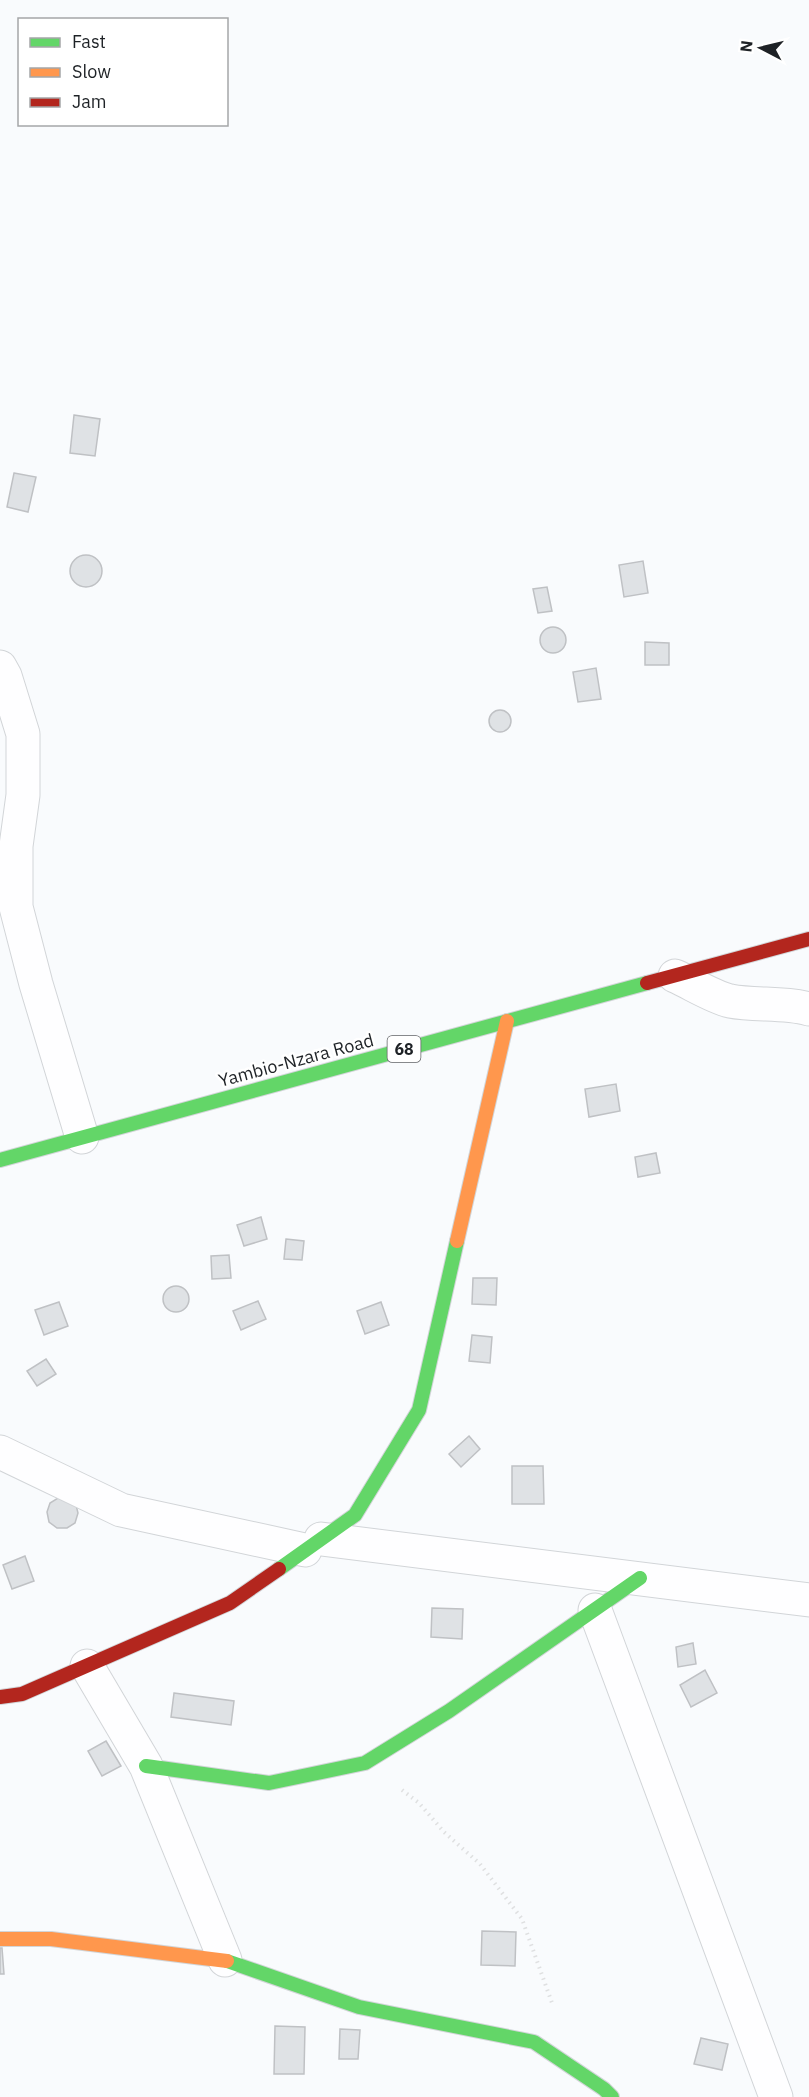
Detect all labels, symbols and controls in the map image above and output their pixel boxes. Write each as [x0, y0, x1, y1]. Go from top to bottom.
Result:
legend [18, 18, 228, 126]
north arrow [731, 18, 791, 78]
text: Fast [72, 30, 106, 53]
text: N [735, 39, 757, 53]
text: Slow [72, 60, 111, 83]
text: Jam [72, 90, 107, 113]
street label: Yambio-Nzara Road [216, 1028, 376, 1092]
road number: 68 [388, 1036, 420, 1062]

